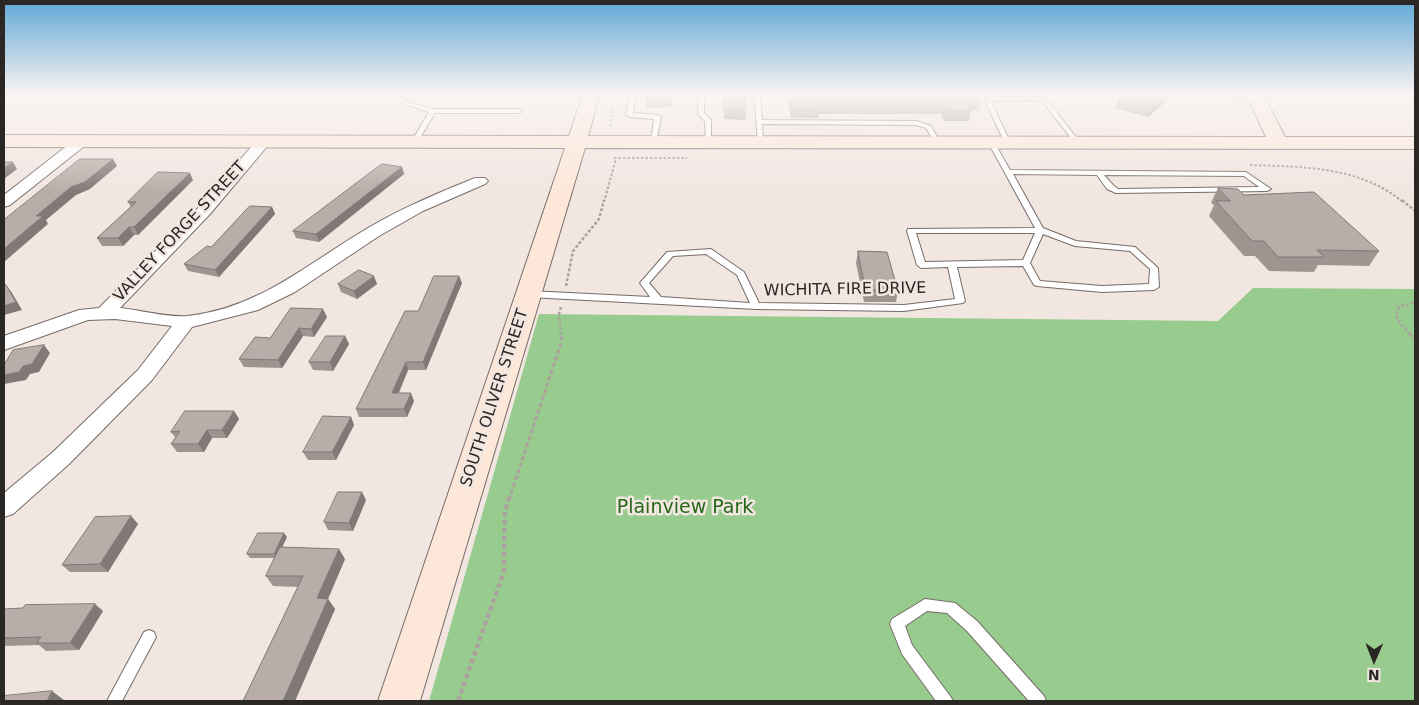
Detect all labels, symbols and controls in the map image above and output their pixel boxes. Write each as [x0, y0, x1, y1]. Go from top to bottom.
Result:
street label: VALLEY FORGE STREET [110, 158, 250, 306]
street label: WICHITA FIRE DRIVE [764, 279, 926, 301]
street label: SOUTH OLIVER STREET [457, 307, 533, 489]
park label: Plainview Park [617, 497, 753, 519]
north arrow [1349, 635, 1399, 685]
text: N [1368, 667, 1380, 683]

